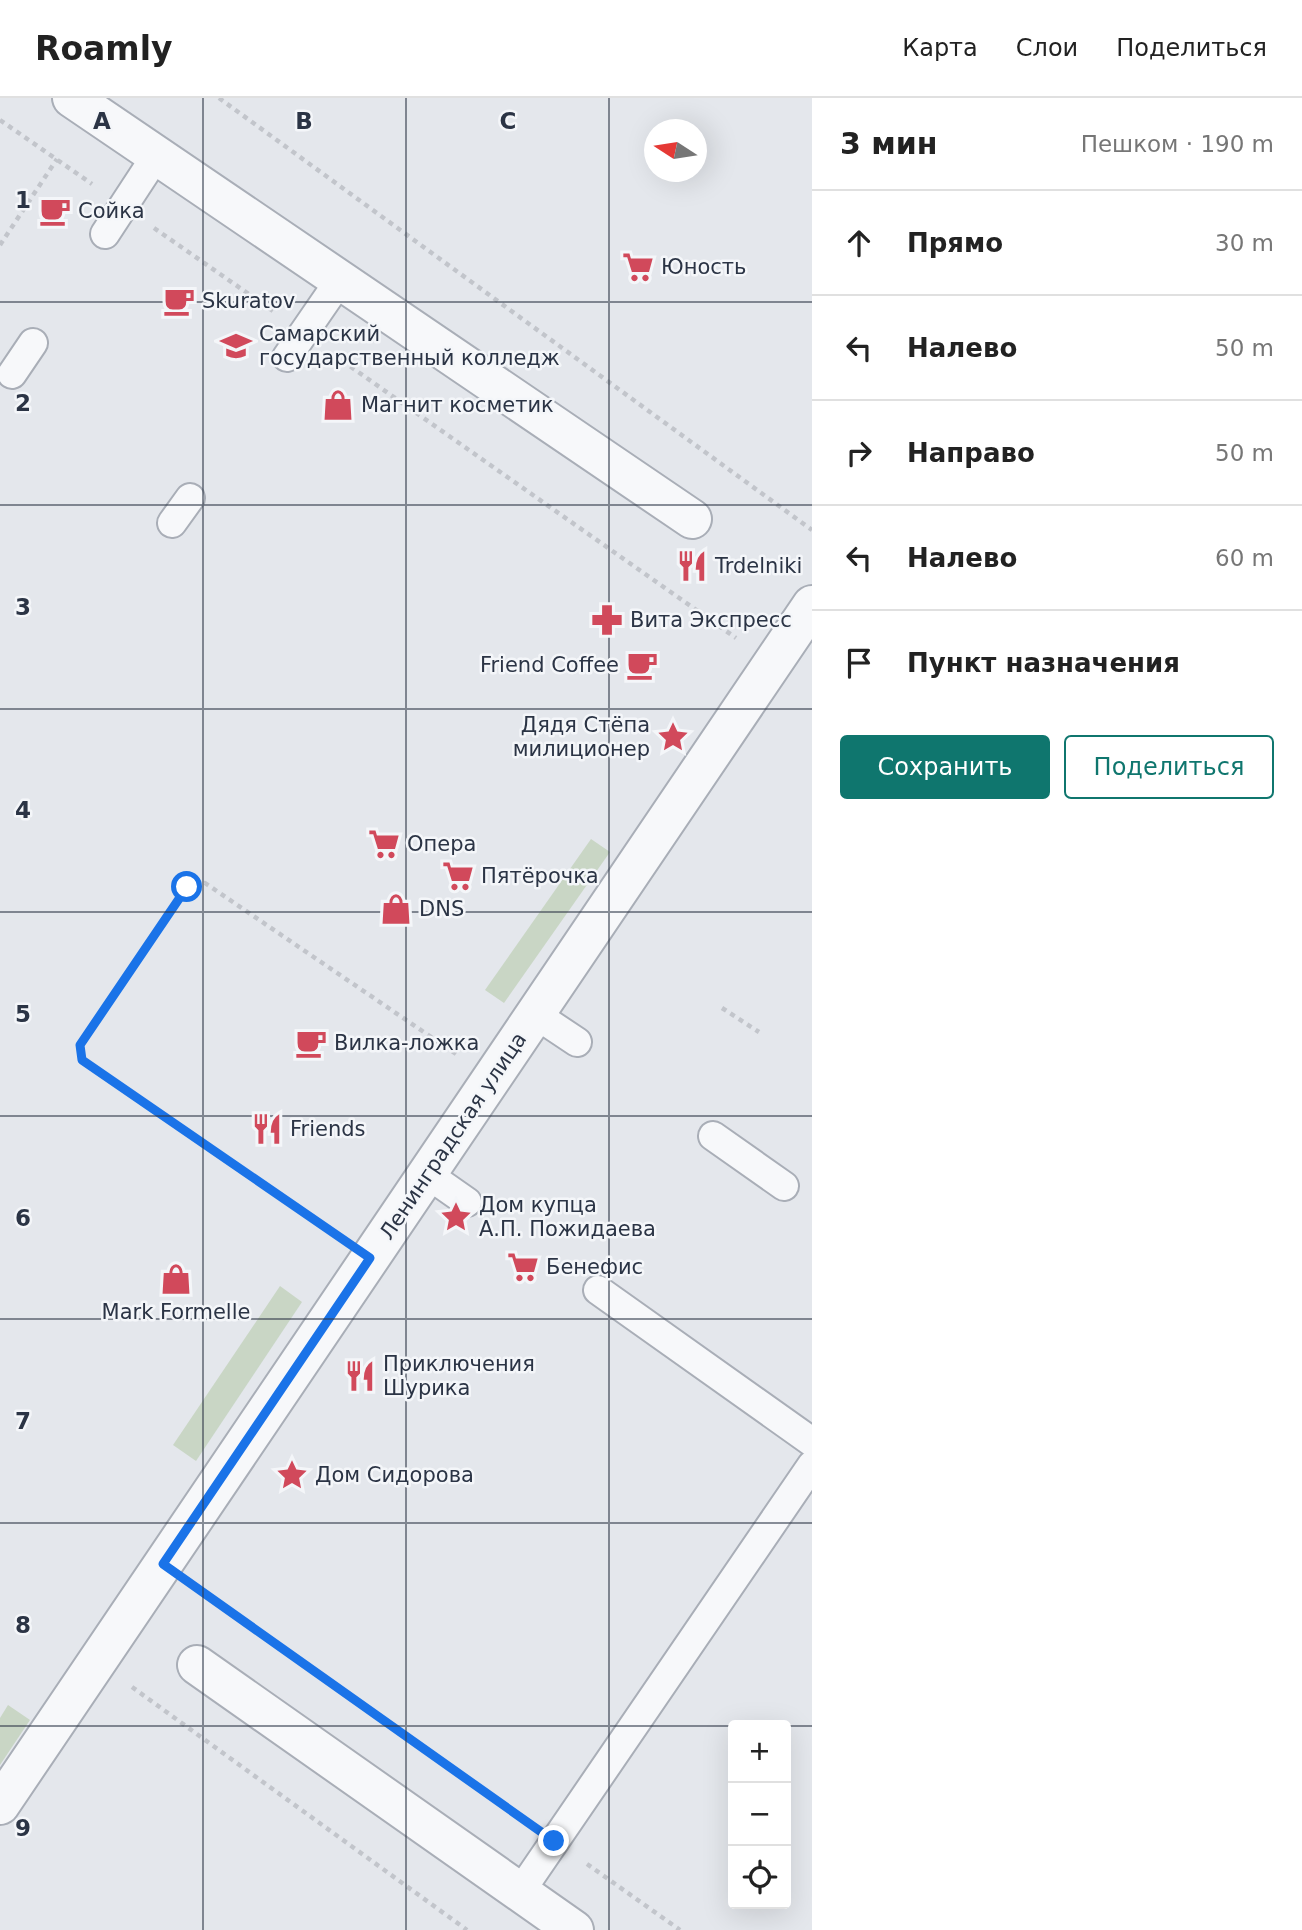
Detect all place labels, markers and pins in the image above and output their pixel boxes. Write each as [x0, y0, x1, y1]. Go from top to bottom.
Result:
cafe icon: Сойка [38, 194, 72, 228]
place label: Сойка [78, 199, 145, 223]
supermarket icon: Юность [621, 250, 655, 284]
place label: Юность [661, 255, 746, 279]
cafe icon: Skuratov [162, 284, 196, 318]
place label: Skuratov [202, 289, 295, 313]
place label: Самарский государственный колледж [259, 322, 560, 370]
school or university icon: Самарский государственный колледж [219, 329, 253, 363]
shop icon: Магнит косметик [321, 388, 355, 422]
place label: Магнит косметик [361, 393, 554, 417]
restaurant icon: Trdelniki [675, 549, 709, 583]
place label: Trdelniki [714, 554, 802, 578]
pharmacy icon: Вита Экспресс [590, 603, 624, 637]
place label: Вита Экспресс [630, 608, 792, 632]
cafe icon: Friend Coffee [625, 648, 659, 682]
place label: Friend Coffee [480, 653, 619, 677]
place label: Дядя Стёпа милиционер [513, 713, 650, 761]
place icon: Дядя Стёпа милиционер [656, 720, 690, 754]
supermarket icon: Опера [367, 827, 401, 861]
place label: Опера [407, 832, 476, 856]
supermarket icon: Пятёрочка [441, 859, 475, 893]
place label: Пятёрочка [481, 864, 599, 888]
shop icon: DNS [379, 892, 413, 926]
place label: DNS [419, 897, 464, 921]
cafe icon: Вилка-ложка [294, 1026, 328, 1060]
place label: Вилка-ложка [334, 1031, 479, 1055]
restaurant icon: Friends [250, 1112, 284, 1146]
place label: Friends [290, 1117, 366, 1141]
place label: Дом купца А.П. Пожидаева [479, 1193, 656, 1241]
place icon: Дом купца А.П. Пожидаева [439, 1200, 473, 1234]
supermarket icon: Бенефис [506, 1250, 540, 1284]
place label: Бенефис [546, 1255, 643, 1279]
shop icon: Mark Formelle [159, 1262, 193, 1296]
place label: Mark Formelle [102, 1300, 250, 1324]
place label: Приключения Шурика [383, 1352, 535, 1400]
restaurant icon: Приключения Шурика [343, 1359, 377, 1393]
place icon: Дом Сидорова [275, 1458, 309, 1492]
place label: Дом Сидорова [315, 1463, 474, 1487]

